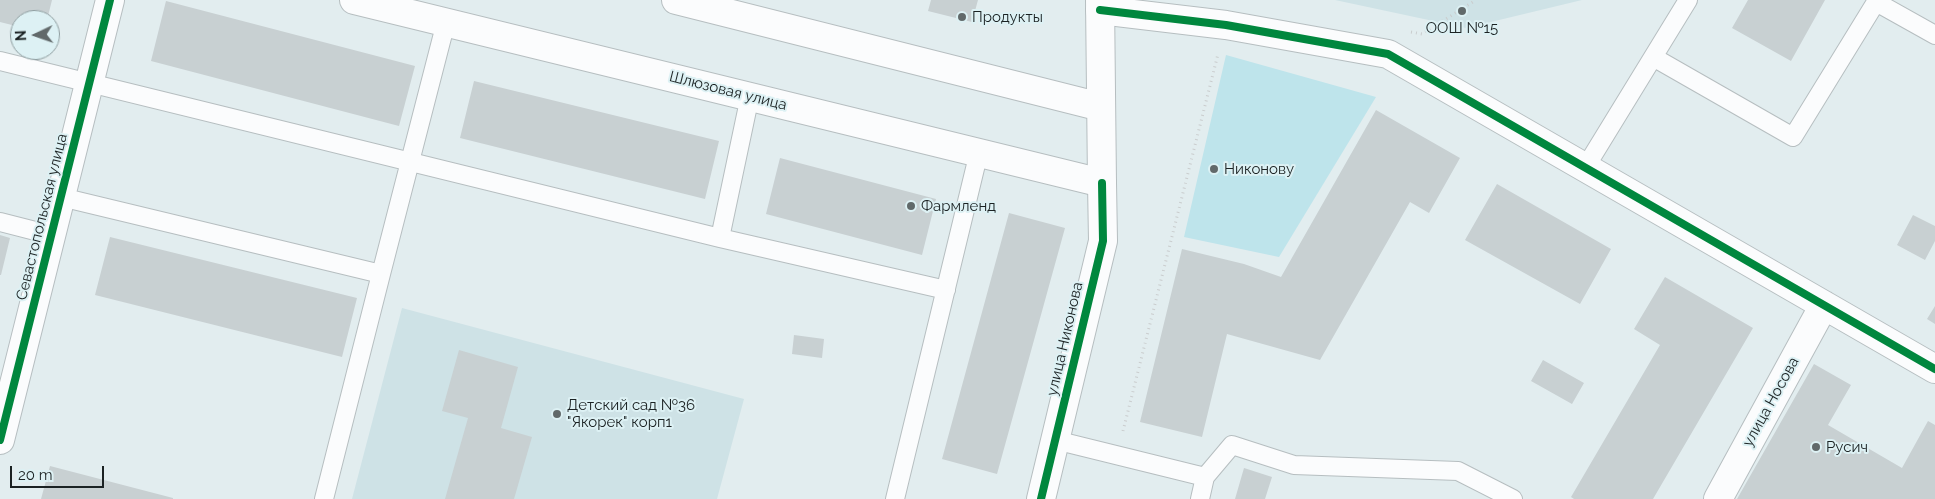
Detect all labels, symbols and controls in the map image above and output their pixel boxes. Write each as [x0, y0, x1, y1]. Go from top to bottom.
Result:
marker: ООШ №15 [1456, 5, 1468, 17]
place label: Продукты [972, 8, 1043, 26]
north arrow [10, 10, 60, 60]
marker: Продукты [956, 11, 968, 23]
place label: ООШ №15 [1426, 19, 1498, 37]
text: N [13, 30, 29, 41]
street label: Шлюзовая улица [667, 68, 789, 114]
street label: Севастопольская улица [13, 132, 71, 302]
place label: Никонову [1224, 160, 1294, 178]
marker: Никонову [1208, 163, 1220, 175]
place label: Фармленд [921, 197, 996, 215]
marker: Фармленд [905, 200, 917, 212]
street label: улица Никонова [1043, 280, 1087, 398]
street label: улица Носова [1739, 354, 1803, 450]
place label: Детский сад №36 "Якорек" корп1 [567, 396, 695, 431]
marker: Детский сад №36 "Якорек" корп1 [551, 408, 563, 420]
place label: Русич [1826, 438, 1868, 456]
marker: Русич [1810, 441, 1822, 453]
scale bar [12, 456, 106, 488]
text: 20 m [18, 466, 53, 484]

